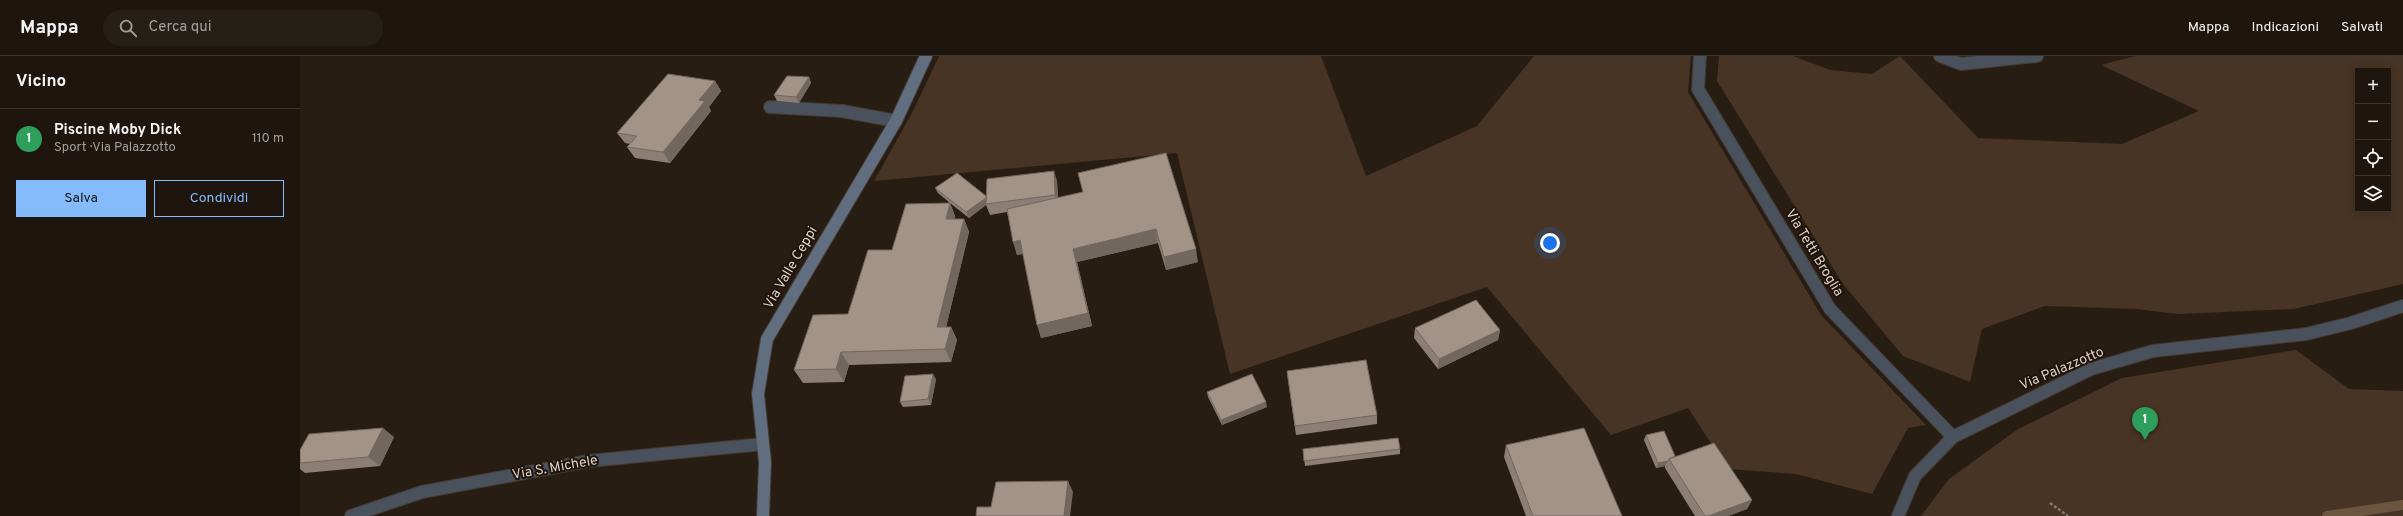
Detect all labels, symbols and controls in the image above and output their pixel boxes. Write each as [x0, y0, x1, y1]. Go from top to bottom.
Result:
search box [103, 10, 383, 46]
text: Mappa [20, 16, 79, 40]
icon: search [117, 17, 139, 39]
text: Cerca qui [149, 18, 212, 37]
text: Mappa [2188, 19, 2229, 36]
text: Indicazioni [2251, 19, 2319, 36]
text: Salvati [2341, 19, 2383, 36]
map controls [2355, 68, 2391, 212]
button: + [2355, 68, 2391, 104]
text: Vicino [16, 71, 66, 93]
button: − [2355, 104, 2391, 140]
text: Piscine Moby Dick [54, 121, 181, 140]
text: 1 [26, 131, 32, 147]
text: 110 m [252, 131, 284, 147]
text: Sport · Via Palazzotto [54, 140, 176, 156]
button: locate [2355, 140, 2391, 176]
button: layers [2355, 176, 2391, 212]
button: Salva [16, 180, 146, 217]
button: Condividi [154, 180, 284, 217]
street label: Via Tetti Broglia [1781, 206, 1847, 300]
street label: Via Valle Ceppi [760, 224, 822, 312]
your location [1540, 233, 1560, 253]
street label: Via Palazzotto [2017, 344, 2107, 394]
pin: 1 [2132, 407, 2158, 440]
street label: Via S. Michele [511, 452, 599, 484]

